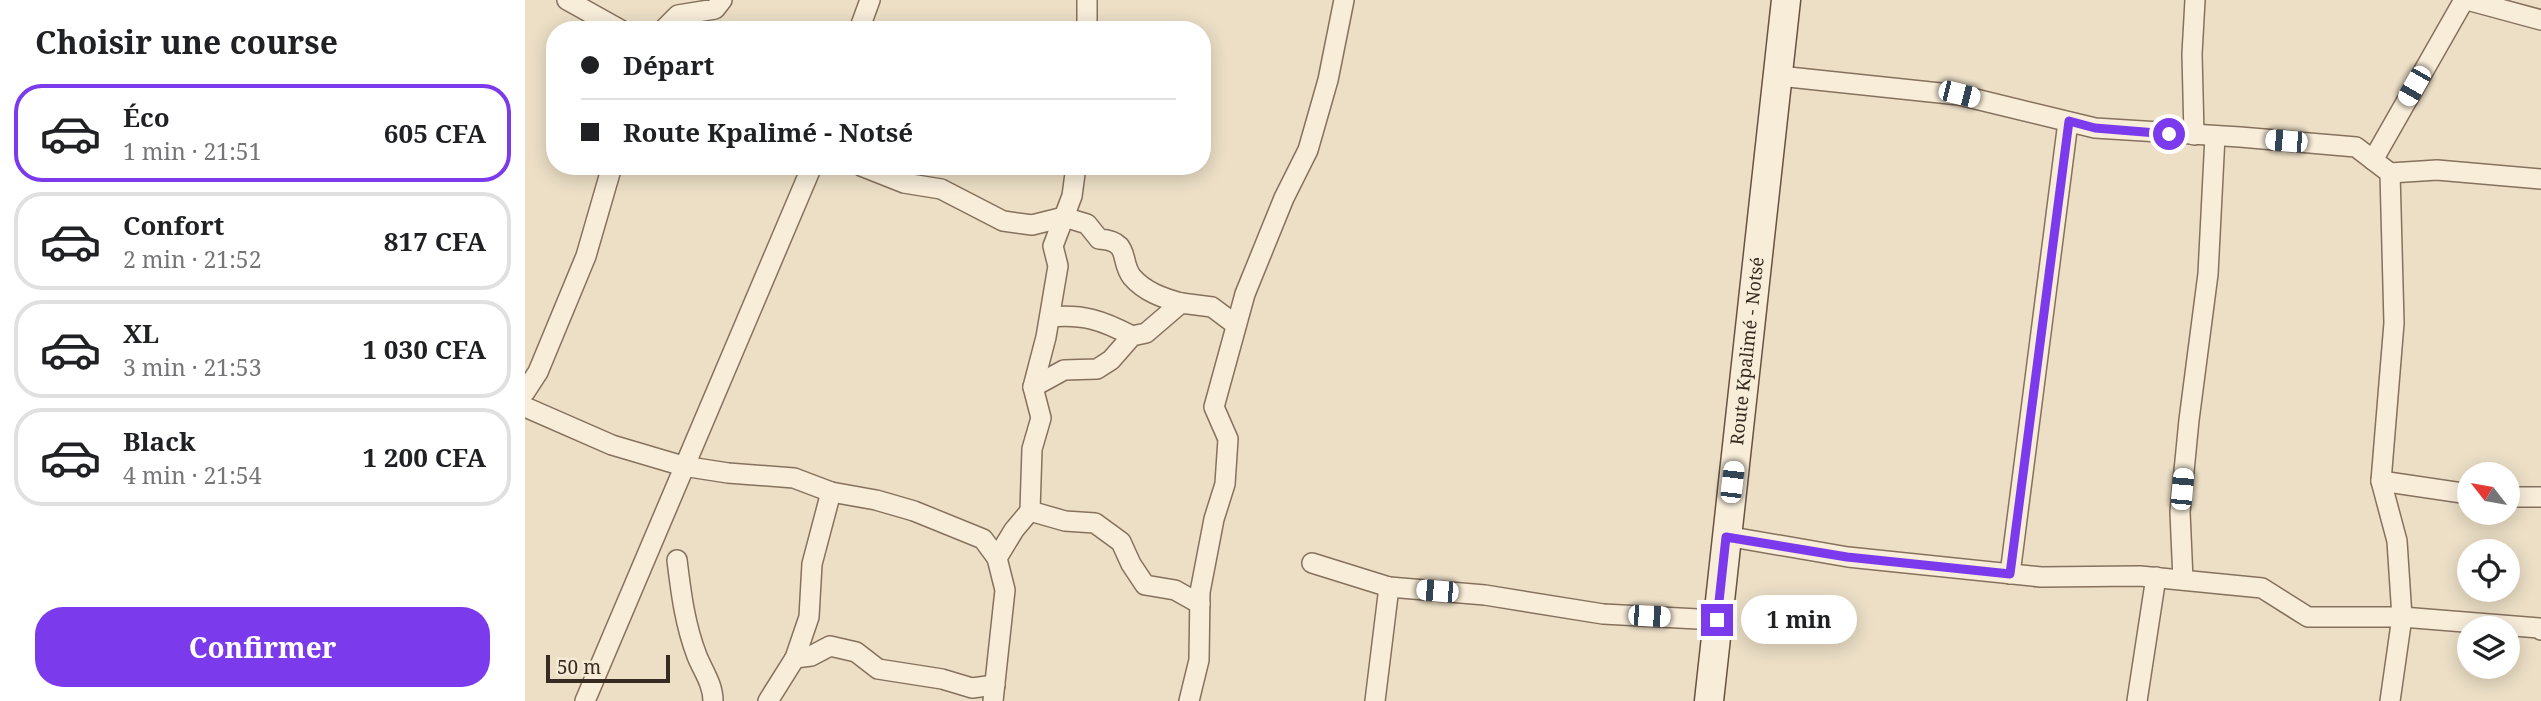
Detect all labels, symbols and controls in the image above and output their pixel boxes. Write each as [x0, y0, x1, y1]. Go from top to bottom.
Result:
text: Choisir une course [35, 20, 338, 63]
text: Départ [623, 47, 714, 83]
car [2395, 63, 2434, 109]
car [1937, 79, 1982, 109]
text: Éco [123, 99, 170, 135]
icon: car [39, 102, 102, 165]
text: Route Kpalimé - Notsé [623, 114, 913, 150]
text: 605 CFA [384, 115, 486, 151]
route start [2153, 118, 2185, 150]
car [2265, 129, 2308, 153]
text: 1 min · 21:51 [123, 135, 261, 167]
text: Confort [123, 207, 224, 243]
icon: car [39, 210, 102, 273]
text: 817 CFA [384, 223, 486, 259]
text: 2 min · 21:52 [123, 243, 261, 275]
street label: Route Kpalimé - Notsé [1724, 256, 1769, 446]
text: XL [123, 315, 159, 351]
icon: car [39, 318, 102, 381]
text: 1 030 CFA [362, 331, 486, 367]
text: 3 min · 21:53 [123, 351, 261, 383]
text: Black [123, 423, 196, 459]
icon: car [39, 426, 102, 489]
text: 1 200 CFA [362, 439, 486, 475]
text: 4 min · 21:54 [123, 459, 261, 491]
car [1720, 460, 1745, 504]
north arrow [2457, 462, 2520, 525]
map controls [2457, 462, 2520, 679]
car [2170, 467, 2195, 511]
button: locate [2457, 539, 2520, 602]
car [1416, 579, 1459, 603]
callout: 1 min [1741, 596, 1857, 644]
text: 1 min [1766, 603, 1832, 635]
car [1628, 604, 1671, 628]
route end [1701, 604, 1733, 636]
button: Confirmer [35, 607, 490, 687]
button: layers [2457, 616, 2520, 679]
scale bar [546, 652, 670, 684]
text: 50 m [557, 654, 601, 680]

